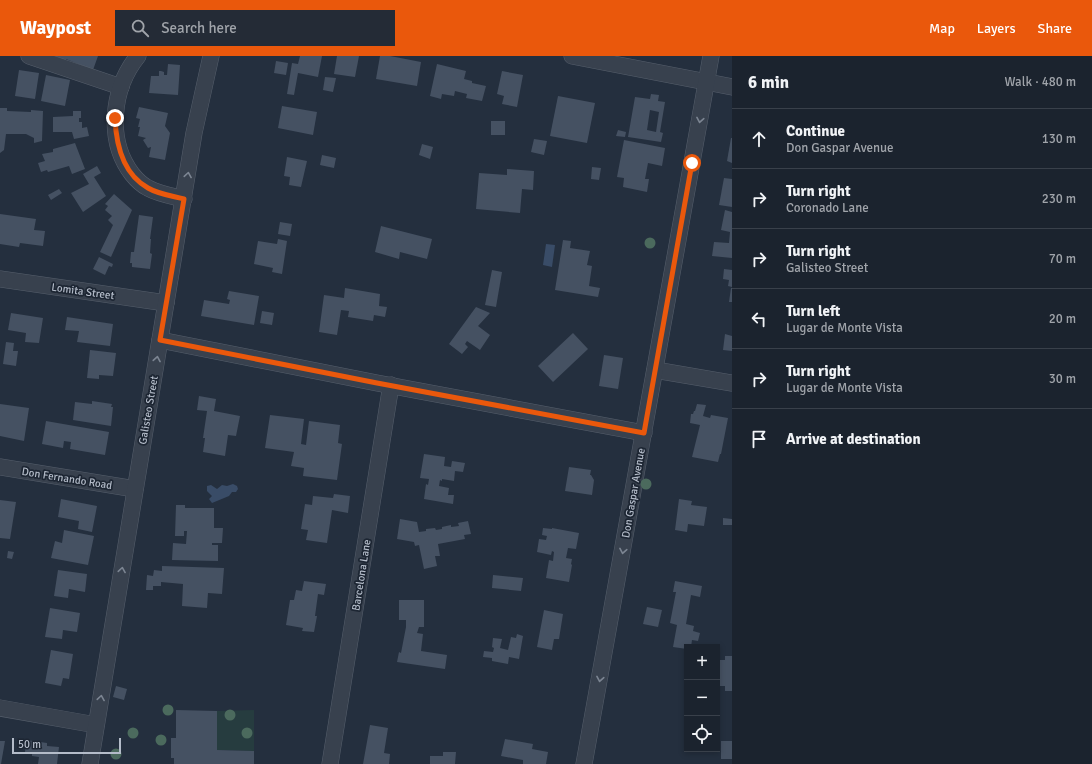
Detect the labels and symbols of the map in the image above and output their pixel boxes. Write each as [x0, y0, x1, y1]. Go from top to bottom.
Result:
route end [106, 109, 124, 127]
one-way arrow [696, 117, 704, 123]
route start [683, 154, 701, 172]
one-way arrow [183, 172, 191, 178]
street label: Lomita Street [51, 281, 115, 302]
one-way arrow [152, 355, 161, 362]
street label: Galisteo Street [136, 375, 161, 446]
street label: Don Gaspar Avenue [619, 447, 648, 539]
street label: Don Fernando Road [21, 465, 113, 492]
street label: Barcelona Lane [349, 538, 374, 612]
one-way arrow [619, 548, 628, 554]
one-way arrow [117, 567, 125, 573]
one-way arrow [596, 676, 605, 682]
one-way arrow [96, 695, 104, 701]
scale bar [12, 736, 121, 755]

